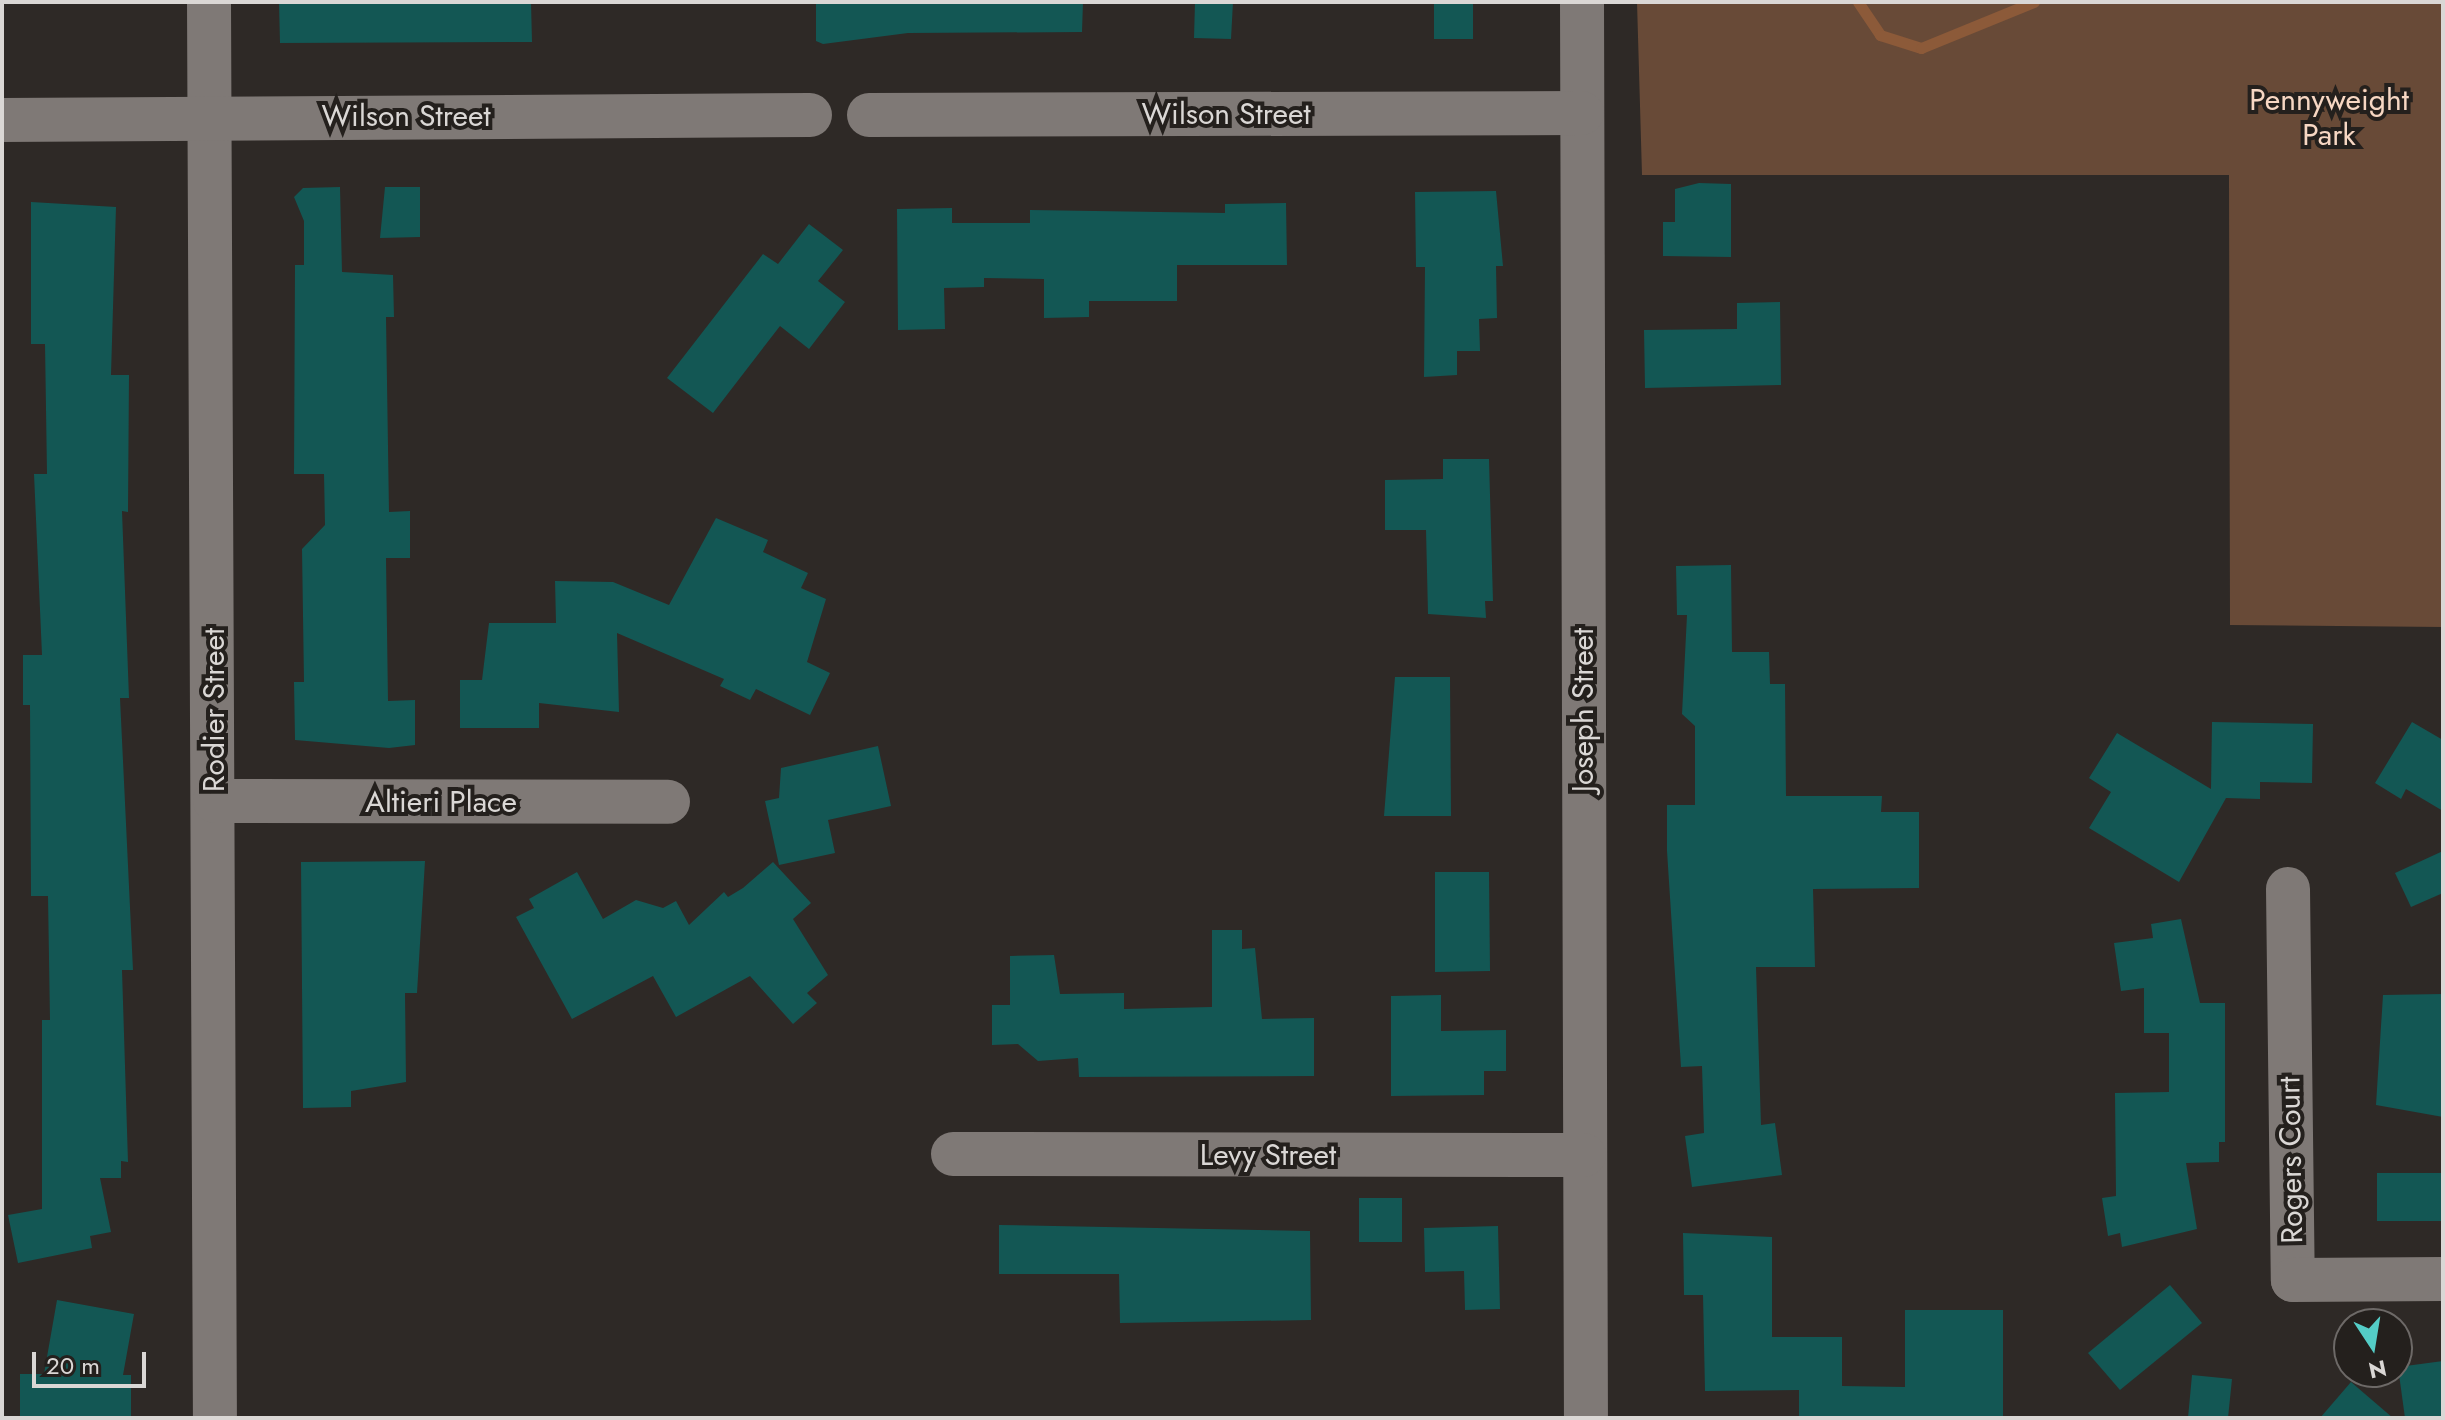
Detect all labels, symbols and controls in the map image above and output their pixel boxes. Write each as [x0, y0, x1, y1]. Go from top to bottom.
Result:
park label: Pennyweight Park [2249, 82, 2409, 152]
street label: Wilson Street [1141, 96, 1311, 132]
street label: Wilson Street [321, 98, 491, 134]
street label: Rodier Street [196, 628, 232, 792]
street label: Joseph Street [1565, 628, 1601, 792]
street label: Altieri Place [365, 784, 517, 820]
street label: Rogers Court [2272, 1076, 2310, 1244]
street label: Levy Street [1200, 1137, 1336, 1173]
north arrow [2333, 1308, 2413, 1388]
scale bar [36, 1336, 150, 1386]
text: 20 m [46, 1348, 100, 1383]
text: N [2366, 1352, 2389, 1387]

